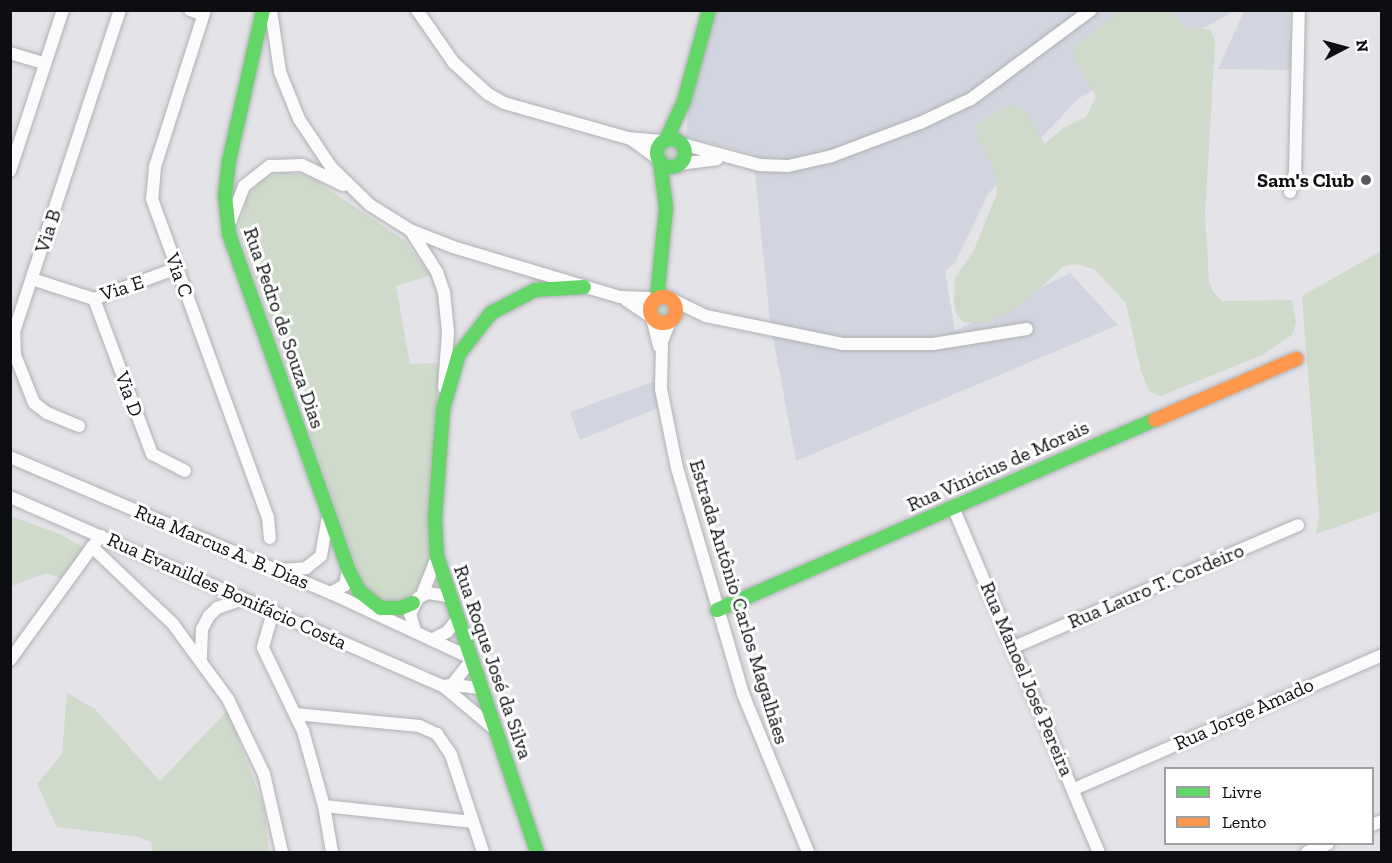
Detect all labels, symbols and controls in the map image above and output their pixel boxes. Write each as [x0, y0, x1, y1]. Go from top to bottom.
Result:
north arrow [1314, 18, 1374, 78]
text: N [1352, 39, 1372, 53]
place label: Sam's Club [1257, 168, 1354, 192]
marker: Sam's Club [1359, 173, 1373, 187]
street label: Via B [30, 206, 66, 256]
street label: Rua Pedro de Souza Dias [238, 224, 330, 432]
street label: Via C [160, 250, 198, 300]
street label: Via E [97, 270, 147, 306]
street label: Via D [110, 368, 148, 420]
street label: Rua Vinicius de Morais [903, 415, 1093, 517]
street label: Estrada Antônio Carlos Magalhães [684, 457, 794, 747]
street label: Rua Marcus A. B. Dias [131, 499, 313, 595]
street label: Rua Evanildes Bonifácio Costa [104, 527, 350, 655]
street label: Rua Lauro T. Cordeiro [1064, 538, 1248, 634]
street label: Rua Roque José da Silva [448, 562, 538, 762]
street label: Rua Manoel José Pereira [975, 578, 1079, 780]
street label: Rua Jorge Amado [1170, 672, 1318, 756]
legend [1164, 767, 1374, 845]
text: Livre [1222, 781, 1262, 803]
text: Lento [1222, 811, 1267, 833]

